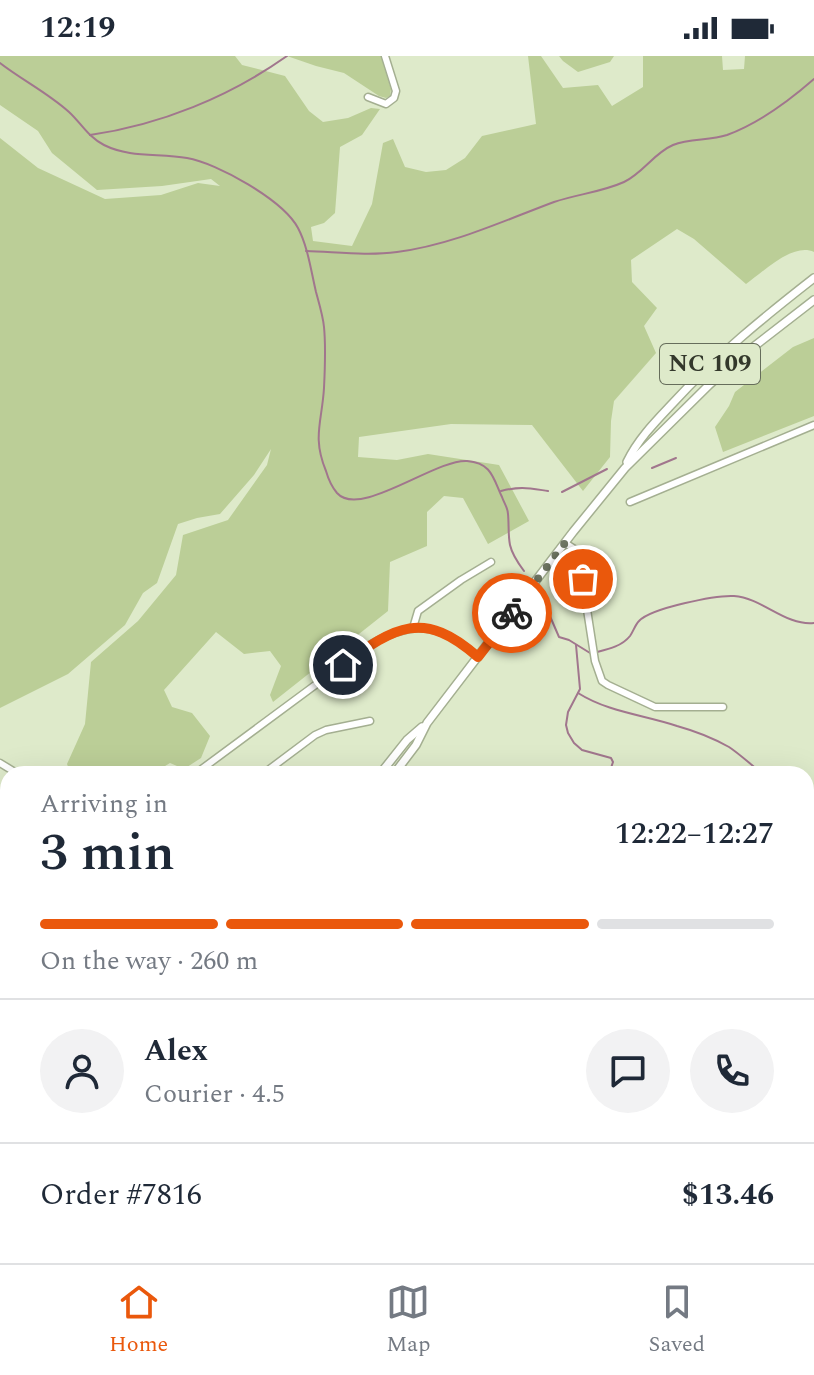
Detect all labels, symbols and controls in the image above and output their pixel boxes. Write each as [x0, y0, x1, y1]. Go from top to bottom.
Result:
text: 12:19 [40, 5, 115, 51]
road number: NC 109 [660, 344, 760, 384]
pin [549, 545, 617, 613]
icon: bag [561, 557, 605, 601]
courier [472, 573, 552, 653]
icon: bike [490, 591, 534, 635]
pin [309, 631, 377, 699]
icon: home [321, 643, 365, 687]
text: Arriving in [40, 784, 168, 824]
text: 12:22–12:27 [615, 811, 774, 857]
text: 3 min [40, 814, 175, 893]
text: On the way · 260 m [40, 941, 258, 981]
text: Alex [144, 1028, 208, 1074]
button: person [40, 1029, 124, 1113]
button: chat [586, 1029, 670, 1113]
button: phone [690, 1029, 774, 1113]
text: Courier · 4.5 [144, 1074, 285, 1114]
text: Order #7816 [40, 1172, 202, 1218]
text: $13.46 [682, 1172, 774, 1218]
tab: Home [109, 1280, 168, 1361]
tab: Map [386, 1280, 431, 1361]
tab: Saved [649, 1280, 705, 1361]

